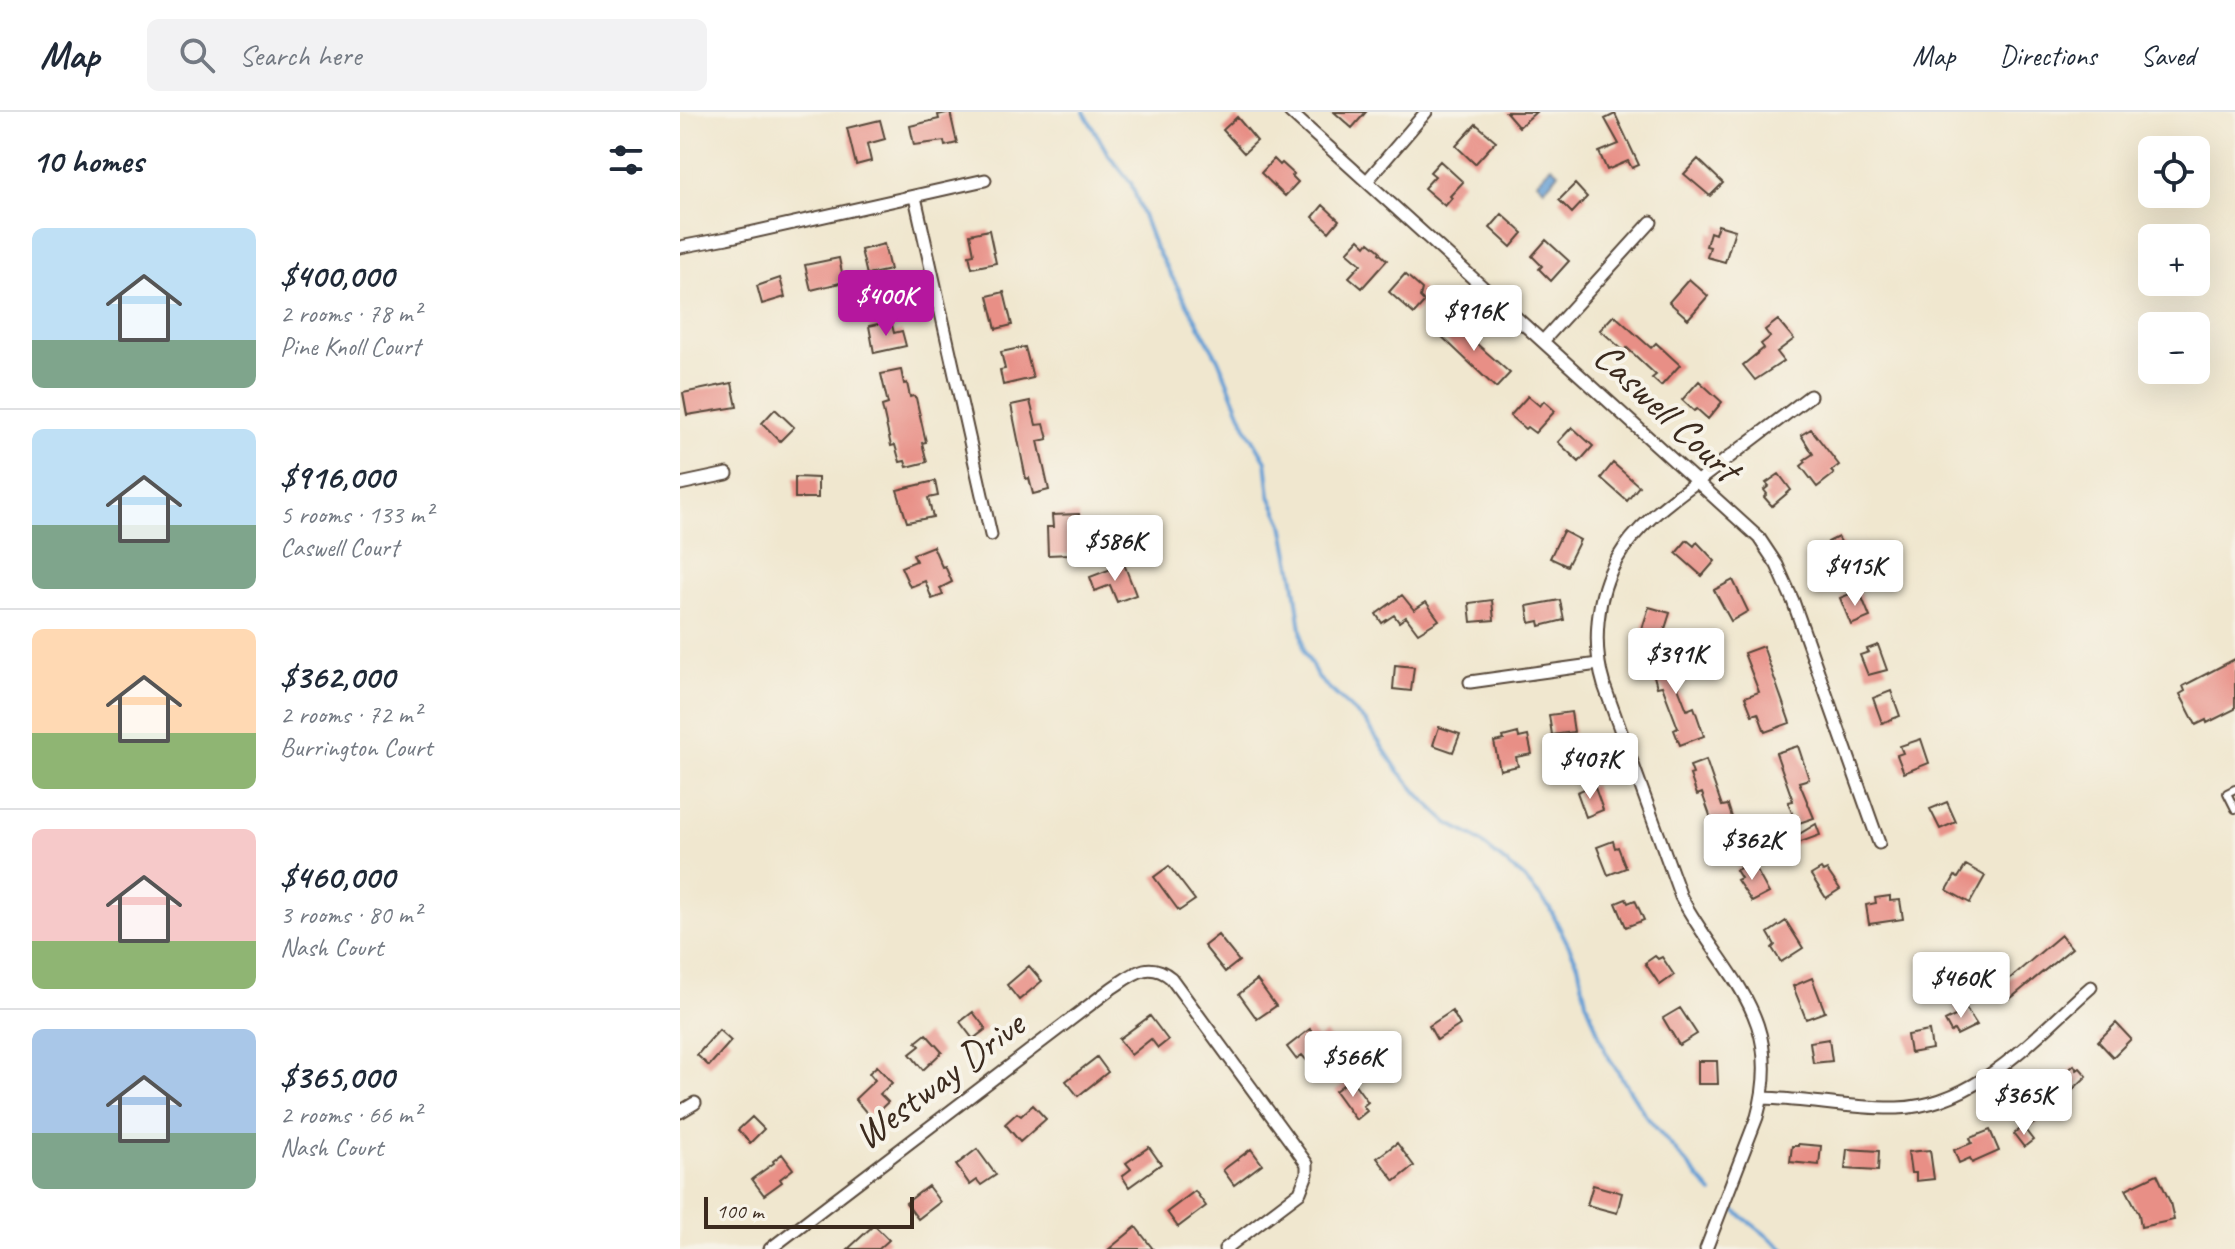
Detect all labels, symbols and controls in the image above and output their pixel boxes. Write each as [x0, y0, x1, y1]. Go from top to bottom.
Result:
search box [147, 19, 707, 91]
text: Map [40, 32, 99, 79]
icon: search [175, 33, 219, 77]
text: Search here [239, 36, 361, 74]
text: Map [1912, 38, 1955, 73]
text: Directions [1999, 38, 2097, 73]
text: Saved [2141, 38, 2195, 73]
map controls [2138, 136, 2210, 384]
button: locate [2138, 136, 2210, 208]
icon: filters [604, 138, 648, 182]
text: 10 homes [32, 139, 143, 182]
button: + [2138, 224, 2210, 296]
text: $400,000 [280, 254, 394, 297]
icon: home [96, 260, 192, 356]
pin: $400K [830, 270, 942, 338]
text: $400K [856, 279, 916, 312]
pin: $916K [1418, 285, 1530, 353]
text: $916K [1444, 294, 1504, 327]
text: 2 rooms · 78 m² [280, 297, 421, 330]
button: − [2138, 312, 2210, 384]
text: Pine Knoll Court [280, 330, 420, 363]
street label: Caswell Court [1583, 332, 1755, 496]
text: $916,000 [280, 455, 394, 498]
icon: home [96, 461, 192, 557]
text: 5 rooms · 133 m² [280, 498, 432, 531]
pin: $586K [1059, 515, 1171, 583]
text: $586K [1085, 524, 1145, 557]
text: Caswell Court [280, 531, 399, 564]
pin: $415K [1799, 540, 1911, 608]
text: $415K [1825, 549, 1885, 582]
pin: $391K [1620, 628, 1732, 696]
text: $391K [1646, 637, 1706, 670]
text: $362,000 [280, 655, 395, 698]
icon: home [96, 661, 192, 757]
text: 2 rooms · 72 m² [280, 698, 421, 731]
text: Burrington Court [280, 731, 432, 764]
pin: $407K [1534, 733, 1646, 801]
text: $407K [1560, 742, 1620, 775]
pin: $362K [1696, 814, 1808, 882]
text: $362K [1722, 823, 1782, 856]
text: $460,000 [280, 855, 395, 898]
icon: home [96, 861, 192, 957]
text: 3 rooms · 80 m² [280, 898, 421, 931]
text: Nash Court [280, 931, 383, 964]
pin: $460K [1905, 952, 2017, 1020]
text: $460K [1931, 961, 1991, 994]
street label: Westway Drive [844, 998, 1036, 1160]
pin: $566K [1297, 1031, 1409, 1099]
text: $566K [1323, 1040, 1383, 1073]
text: $365,000 [280, 1055, 394, 1098]
icon: home [96, 1061, 192, 1157]
pin: $365K [1968, 1069, 2080, 1137]
text: $365K [1994, 1078, 2054, 1111]
text: 2 rooms · 66 m² [280, 1098, 421, 1131]
text: Nash Court [280, 1131, 383, 1164]
scale bar [704, 1193, 914, 1229]
text: 100 m [716, 1197, 763, 1225]

